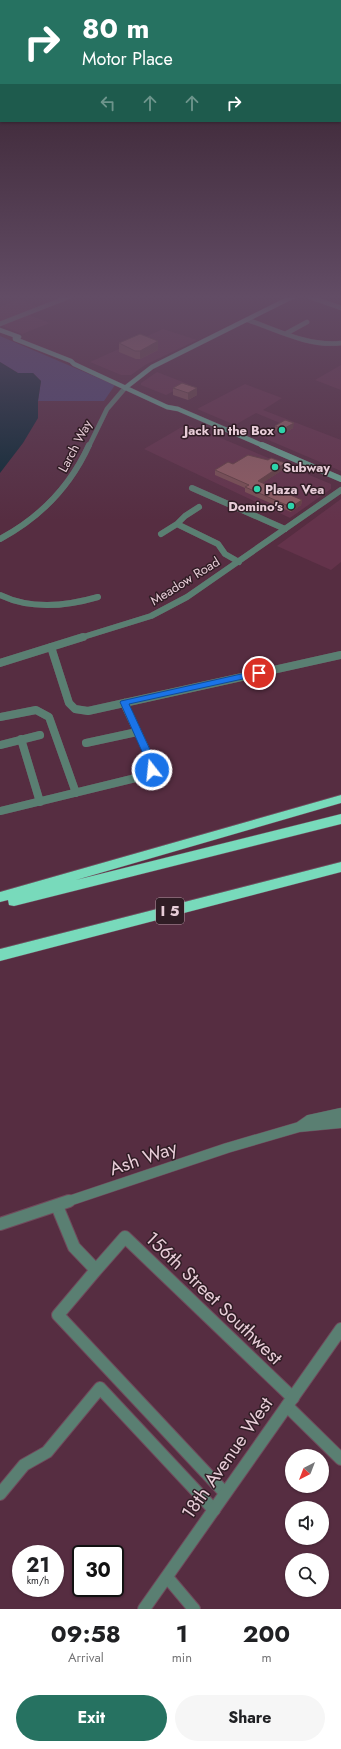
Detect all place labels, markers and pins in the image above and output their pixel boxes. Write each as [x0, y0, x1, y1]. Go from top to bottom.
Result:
place label: Jack in the Box [181, 421, 274, 440]
marker: Jack in the Box [277, 425, 287, 435]
place label: Subway [283, 458, 330, 477]
marker: Subway [270, 462, 280, 472]
place label: Plaza Vea [265, 480, 324, 499]
marker: Plaza Vea [252, 484, 262, 494]
place label: Domino's [228, 497, 283, 516]
marker: Domino's [286, 501, 296, 511]
pin [242, 656, 276, 690]

